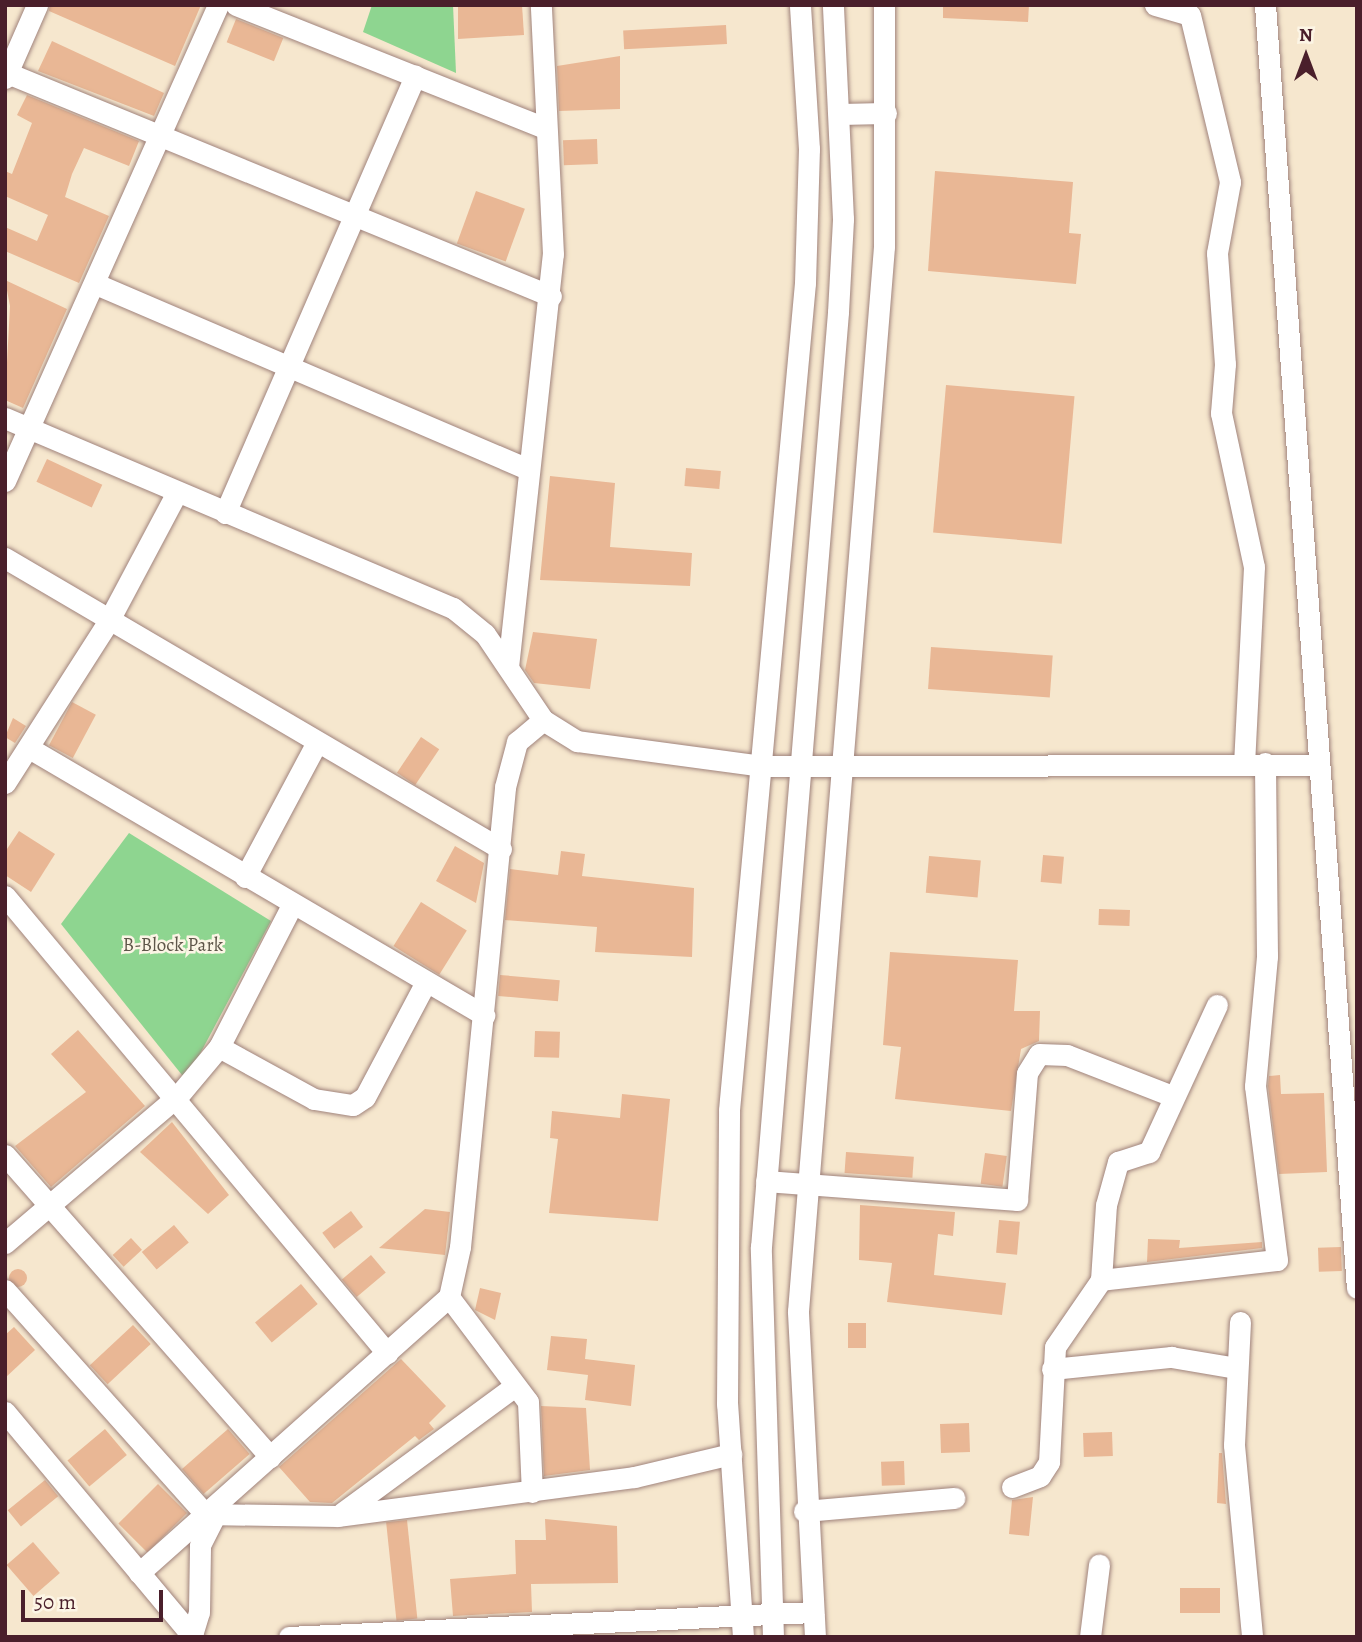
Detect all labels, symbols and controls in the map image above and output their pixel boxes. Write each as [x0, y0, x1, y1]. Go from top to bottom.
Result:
north arrow [1271, 21, 1341, 91]
text: N [1299, 22, 1313, 48]
park label: B-Block Park [123, 935, 223, 957]
scale bar [24, 1576, 166, 1620]
text: 50 m [34, 1588, 76, 1616]

